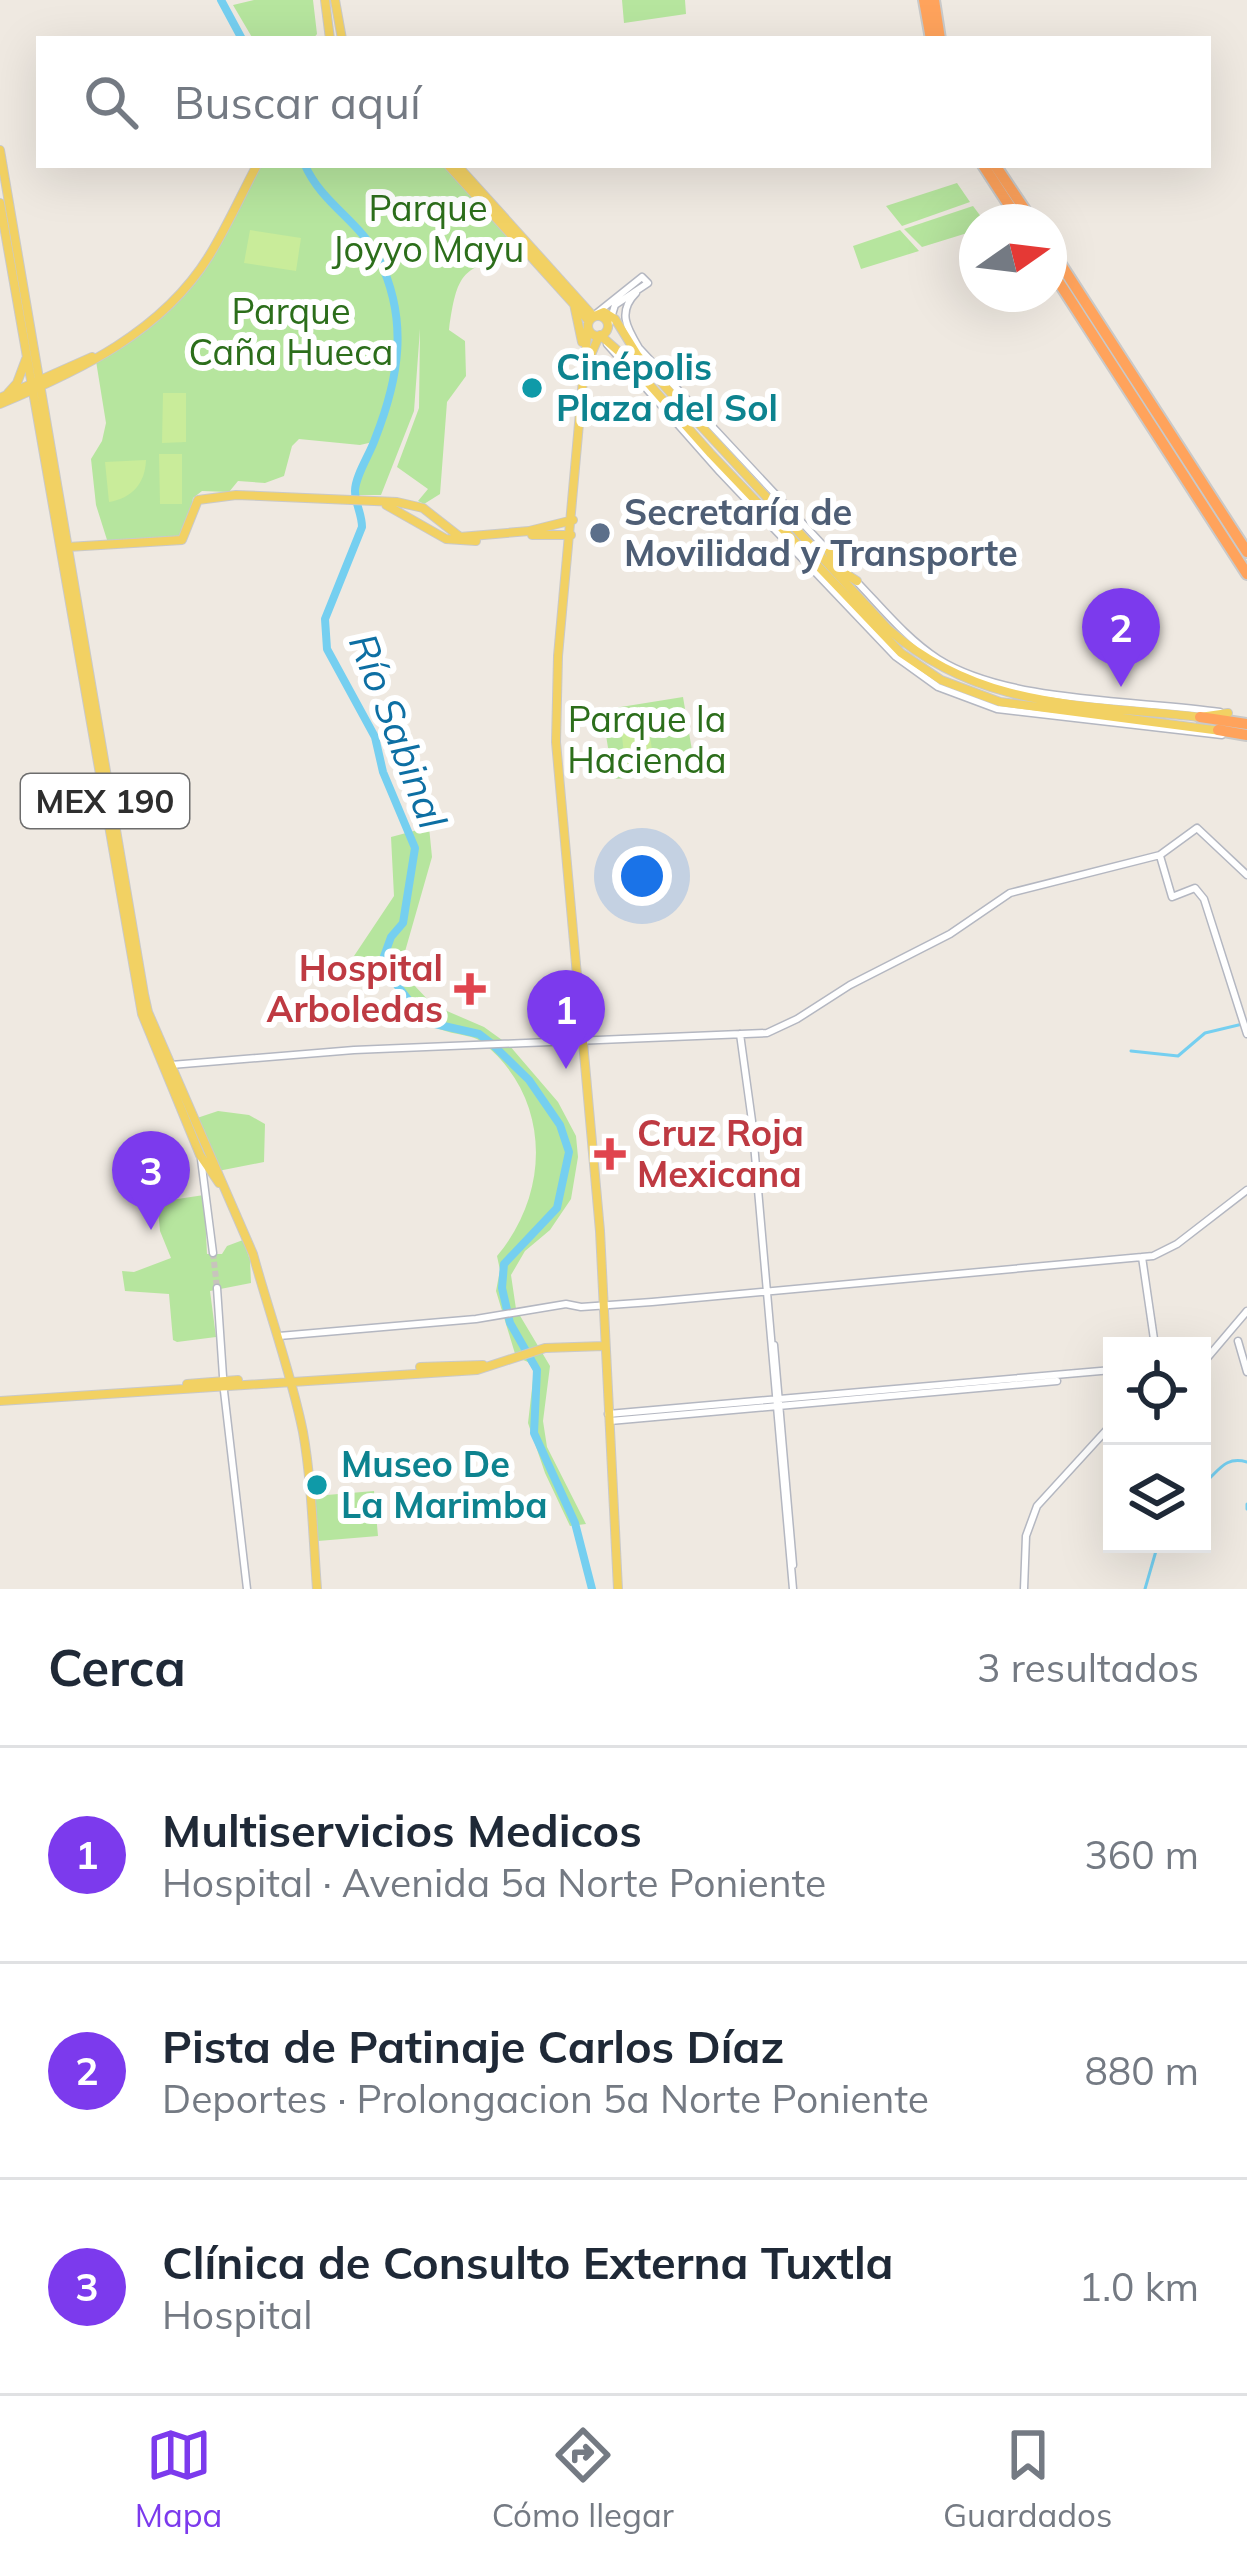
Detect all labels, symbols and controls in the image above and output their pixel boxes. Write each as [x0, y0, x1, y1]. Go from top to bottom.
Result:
search box [36, 36, 1211, 168]
icon: search [78, 69, 144, 135]
text: Buscar aquí [174, 74, 421, 130]
park label: Parque Joyyo Mayu [332, 185, 524, 271]
north arrow [959, 204, 1067, 312]
park label: Parque Caña Hueca [189, 288, 393, 374]
place label: Cinépolis Plaza del Sol [556, 344, 778, 430]
marker: Cinépolis Plaza del Sol [519, 375, 545, 401]
place label: Secretaría de Movilidad y Transporte [624, 489, 1018, 575]
marker: Secretaría de Movilidad y Transporte [587, 520, 613, 546]
pin: 2 [1082, 588, 1160, 687]
water label: Río Sabinal [339, 627, 458, 836]
park label: Parque la Hacienda [567, 696, 727, 782]
road number: MEX 190 [21, 774, 189, 828]
your location [612, 846, 672, 906]
place label: Hospital Arboledas [266, 945, 443, 1031]
pin: 1 [527, 970, 605, 1069]
marker: Hospital Arboledas [454, 973, 486, 1005]
place label: Cruz Roja Mexicana [637, 1110, 804, 1196]
pin: 3 [112, 1131, 190, 1230]
marker: Cruz Roja Mexicana [594, 1138, 626, 1170]
map controls [1103, 1337, 1211, 1553]
button: locate [1103, 1337, 1211, 1445]
place label: Museo De La Marimba [341, 1441, 548, 1527]
button: layers [1103, 1445, 1211, 1553]
marker: Museo De La Marimba [304, 1472, 330, 1498]
text: Cerca [48, 1635, 186, 1699]
text: 3 resultados [977, 1643, 1199, 1692]
text: Multiservicios Medicos [162, 1802, 642, 1858]
text: 1 [75, 1830, 99, 1879]
text: 360 m [1084, 1830, 1199, 1879]
text: Hospital · Avenida 5a Norte Poniente [162, 1858, 826, 1907]
text: Pista de Patinaje Carlos Díaz [162, 2018, 784, 2074]
text: 2 [75, 2046, 99, 2095]
text: 880 m [1084, 2046, 1199, 2095]
text: Deportes · Prolongacion 5a Norte Poniente [162, 2074, 929, 2123]
text: Clínica de Consulto Externa Tuxtla [162, 2234, 894, 2290]
text: 3 [75, 2262, 99, 2311]
text: 1.0 km [1079, 2262, 1199, 2311]
text: Hospital [162, 2290, 313, 2339]
tab: Mapa [135, 2422, 222, 2535]
tab: Cómo llegar [492, 2422, 674, 2535]
tab: Guardados [943, 2422, 1112, 2535]

